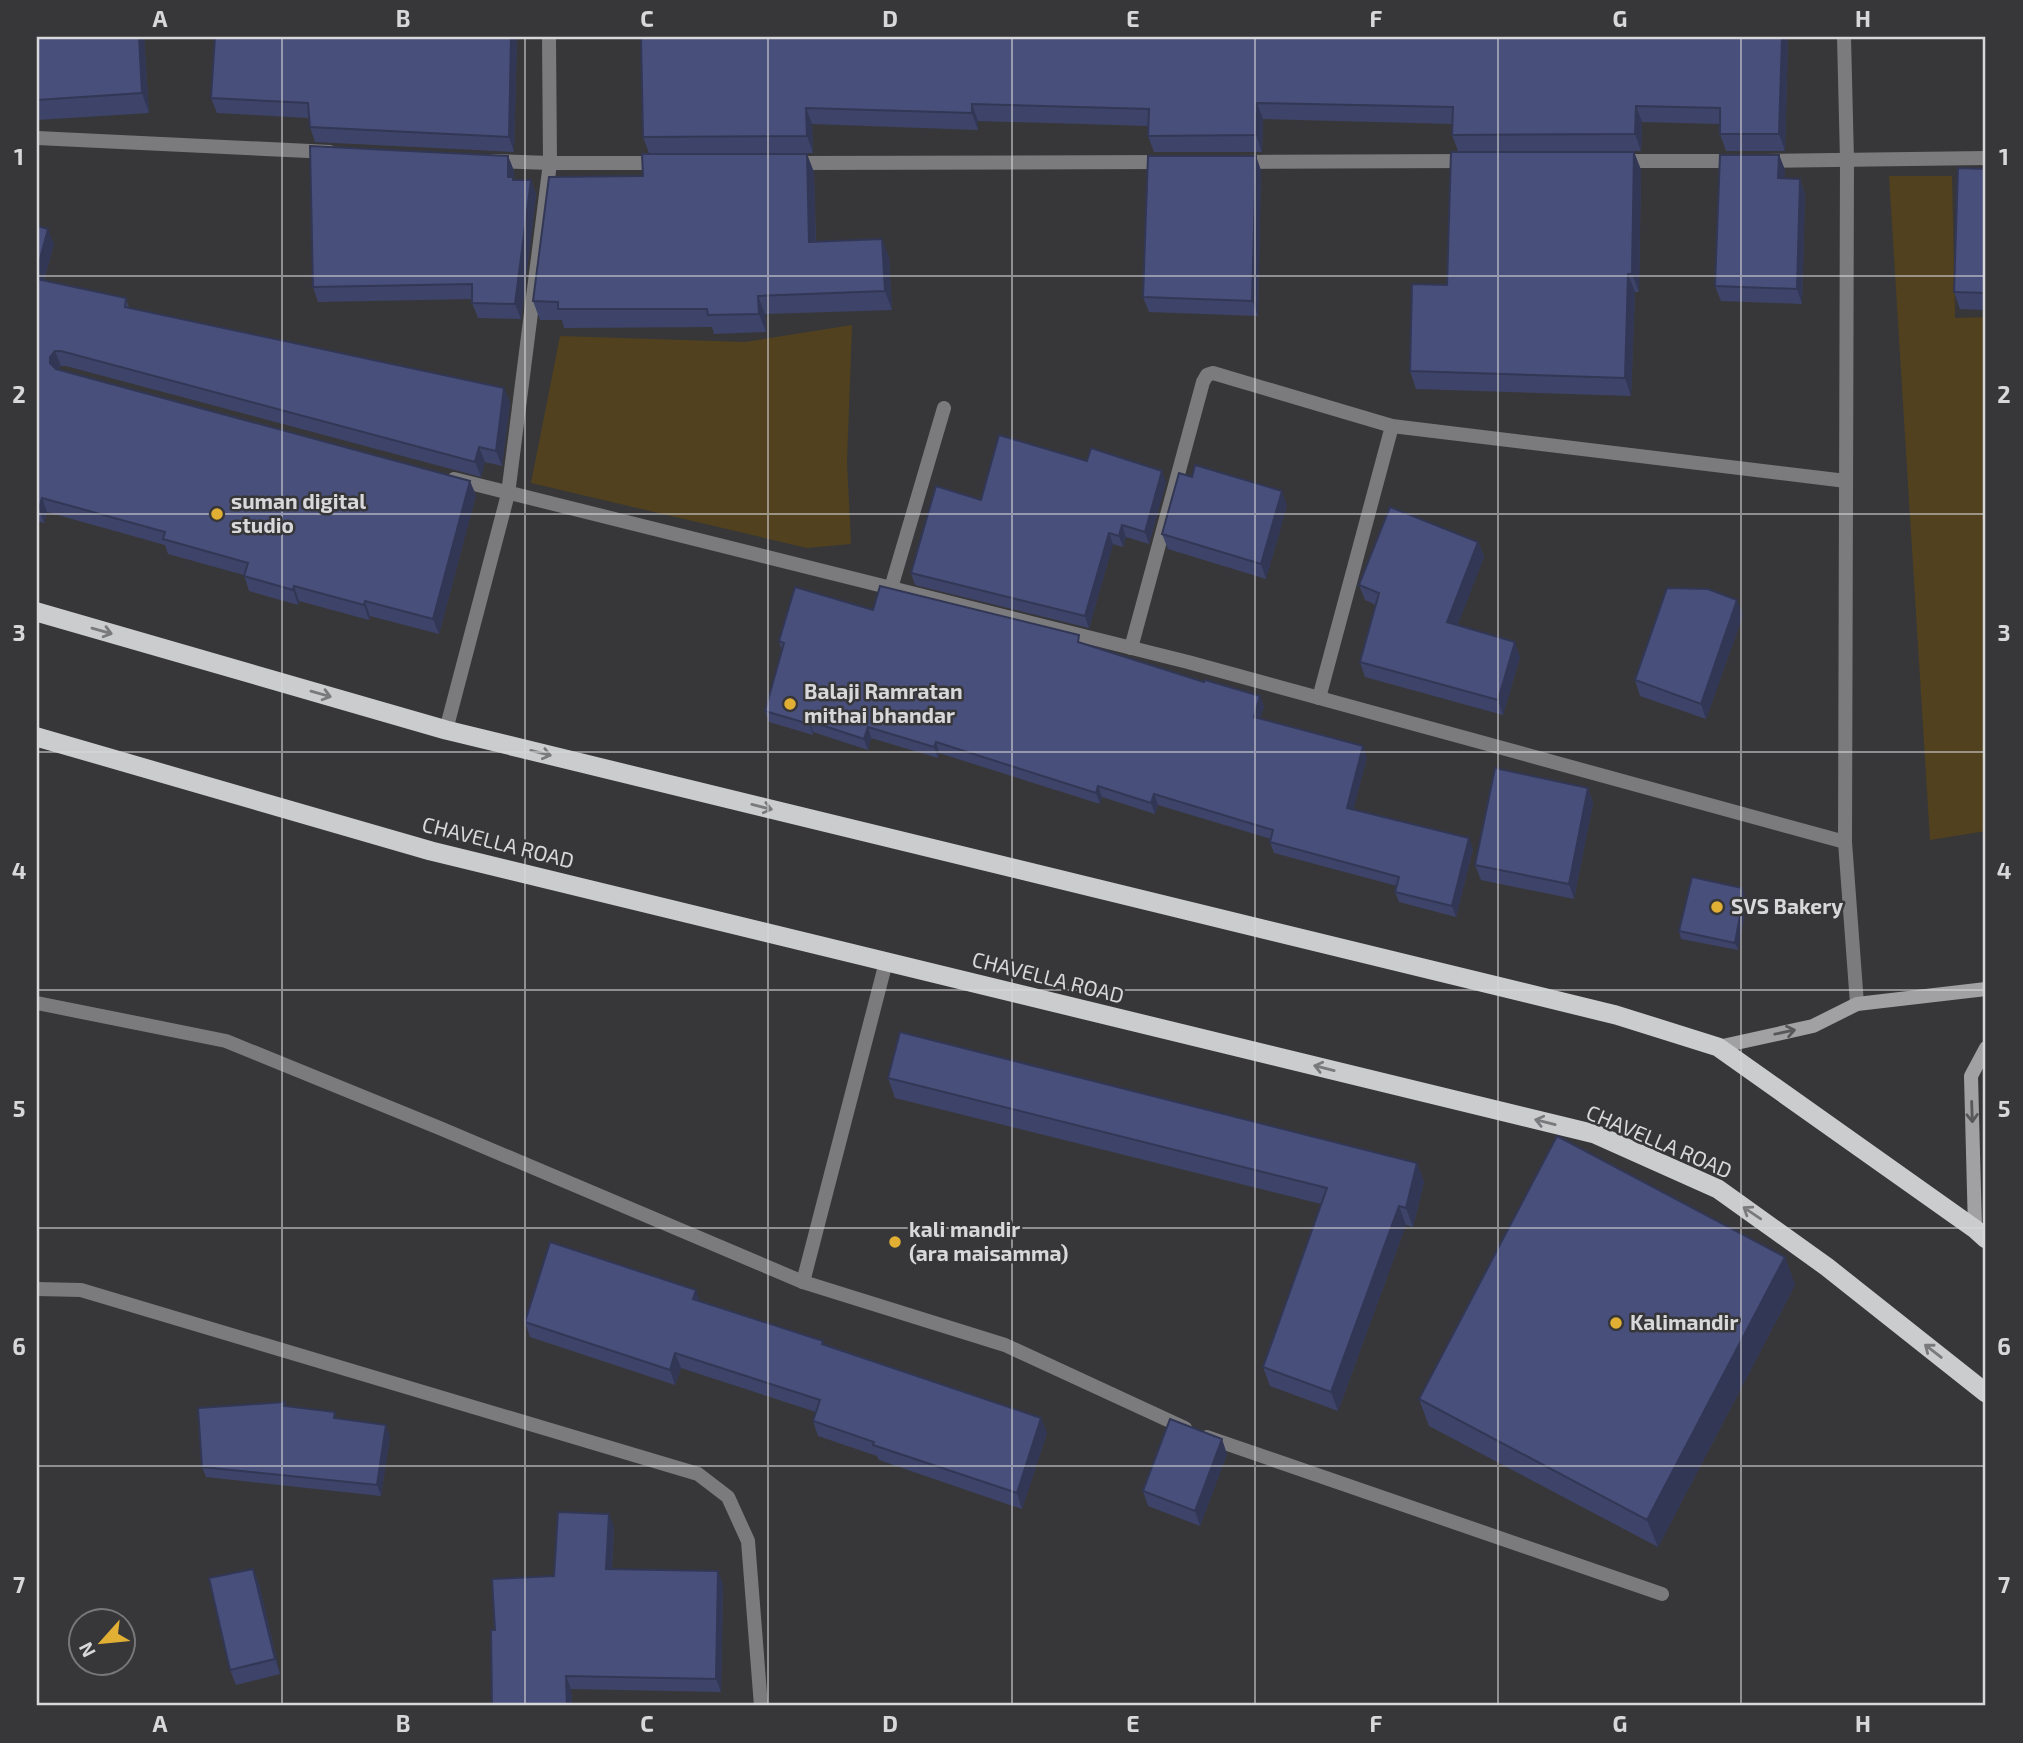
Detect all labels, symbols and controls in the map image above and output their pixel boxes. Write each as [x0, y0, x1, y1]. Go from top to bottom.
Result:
text: A [152, 4, 168, 32]
text: B [396, 4, 410, 32]
text: C [640, 4, 654, 32]
text: D [882, 4, 898, 32]
text: E [1126, 4, 1140, 32]
text: F [1370, 4, 1383, 32]
text: G [1613, 4, 1627, 32]
text: H [1855, 4, 1871, 32]
text: 1 [14, 142, 24, 170]
text: 1 [1999, 142, 2009, 170]
text: 2 [12, 380, 26, 408]
text: 2 [1997, 380, 2011, 408]
place label: suman digital studio [231, 488, 366, 537]
marker: suman digital studio [209, 506, 225, 522]
text: 3 [12, 618, 26, 646]
text: 3 [1997, 618, 2011, 646]
one-way arrow [91, 626, 113, 639]
place label: Balaji Ramratan mithai bhandar [804, 678, 963, 727]
one-way arrow [310, 689, 332, 702]
marker: Balaji Ramratan mithai bhandar [782, 696, 798, 712]
one-way arrow [529, 747, 551, 760]
one-way arrow [750, 801, 772, 814]
street label: CHAVELLA ROAD [420, 811, 577, 873]
text: 4 [12, 856, 26, 884]
text: 4 [1997, 856, 2011, 884]
place label: SVS Bakery [1731, 893, 1843, 919]
marker: SVS Bakery [1709, 899, 1725, 915]
street label: CHAVELLA ROAD [970, 946, 1127, 1008]
one-way arrow [1773, 1025, 1796, 1039]
one-way arrow [1313, 1061, 1336, 1074]
text: 5 [13, 1094, 25, 1122]
text: 5 [1998, 1094, 2010, 1122]
street label: CHAVELLA ROAD [1583, 1099, 1736, 1183]
one-way arrow [1965, 1100, 1979, 1123]
one-way arrow [1534, 1115, 1557, 1128]
one-way arrow [1743, 1205, 1762, 1220]
place label: kali mandir (ara maisamma) [909, 1216, 1068, 1265]
marker: kali mandir (ara maisamma) [887, 1234, 903, 1250]
place label: Kalimandir [1630, 1309, 1738, 1334]
marker: Kalimandir [1608, 1315, 1624, 1331]
text: 6 [12, 1332, 26, 1360]
text: 6 [1997, 1332, 2011, 1360]
one-way arrow [1924, 1343, 1942, 1359]
text: 7 [13, 1570, 25, 1598]
text: 7 [1998, 1570, 2010, 1598]
north arrow [66, 1606, 136, 1676]
text: N [73, 1639, 100, 1661]
text: A [152, 1709, 168, 1737]
text: B [396, 1709, 410, 1737]
text: C [640, 1709, 654, 1737]
text: D [882, 1709, 898, 1737]
text: E [1126, 1709, 1140, 1737]
text: F [1370, 1709, 1383, 1737]
text: G [1613, 1709, 1627, 1737]
text: H [1855, 1709, 1871, 1737]

